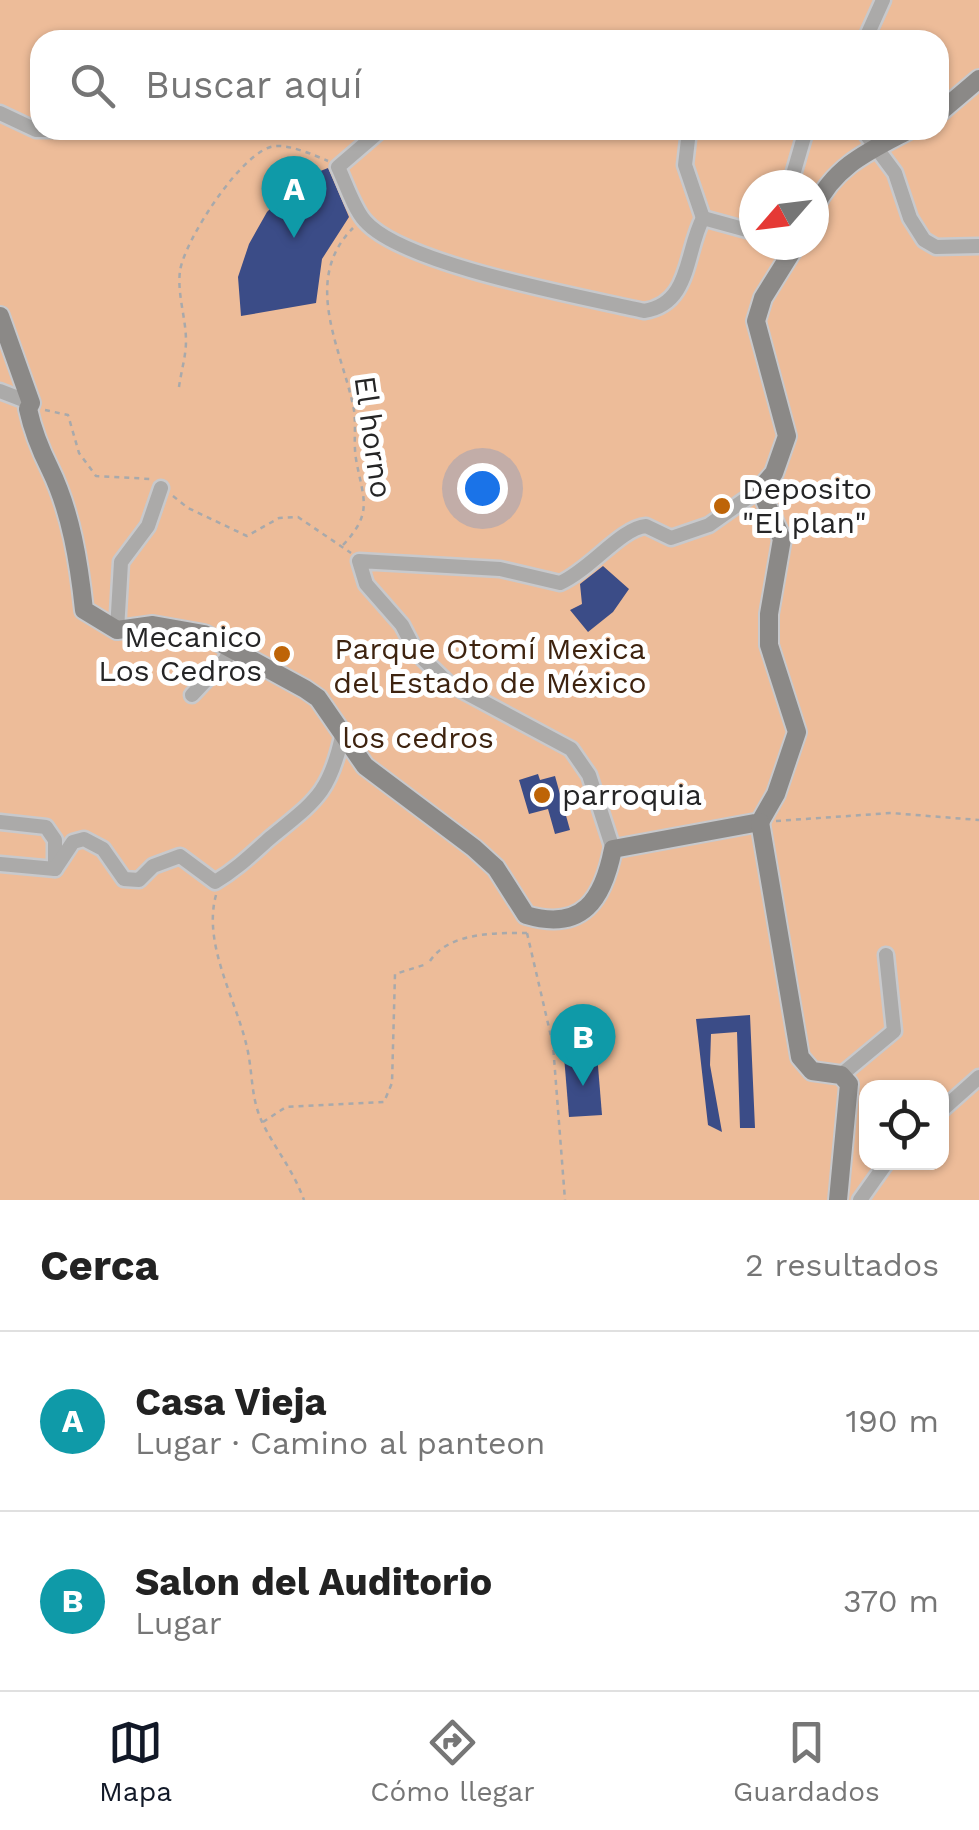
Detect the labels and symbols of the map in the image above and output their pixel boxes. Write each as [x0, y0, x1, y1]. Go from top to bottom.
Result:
pin: A [262, 156, 326, 238]
north arrow [739, 170, 829, 260]
street label: El horno [348, 374, 399, 500]
your location [457, 463, 508, 514]
place label: Deposito "El plan" [742, 471, 872, 540]
marker: Deposito "El plan" [711, 495, 733, 517]
place label: Mecanico Los Cedros [98, 619, 262, 688]
park label: Parque Otomí Mexica del Estado de México [333, 631, 647, 700]
marker: Mecanico Los Cedros [271, 643, 293, 665]
park label: los cedros [342, 720, 494, 755]
place label: parroquia [562, 777, 702, 812]
marker: parroquia [531, 784, 553, 806]
pin: B [550, 1004, 616, 1086]

